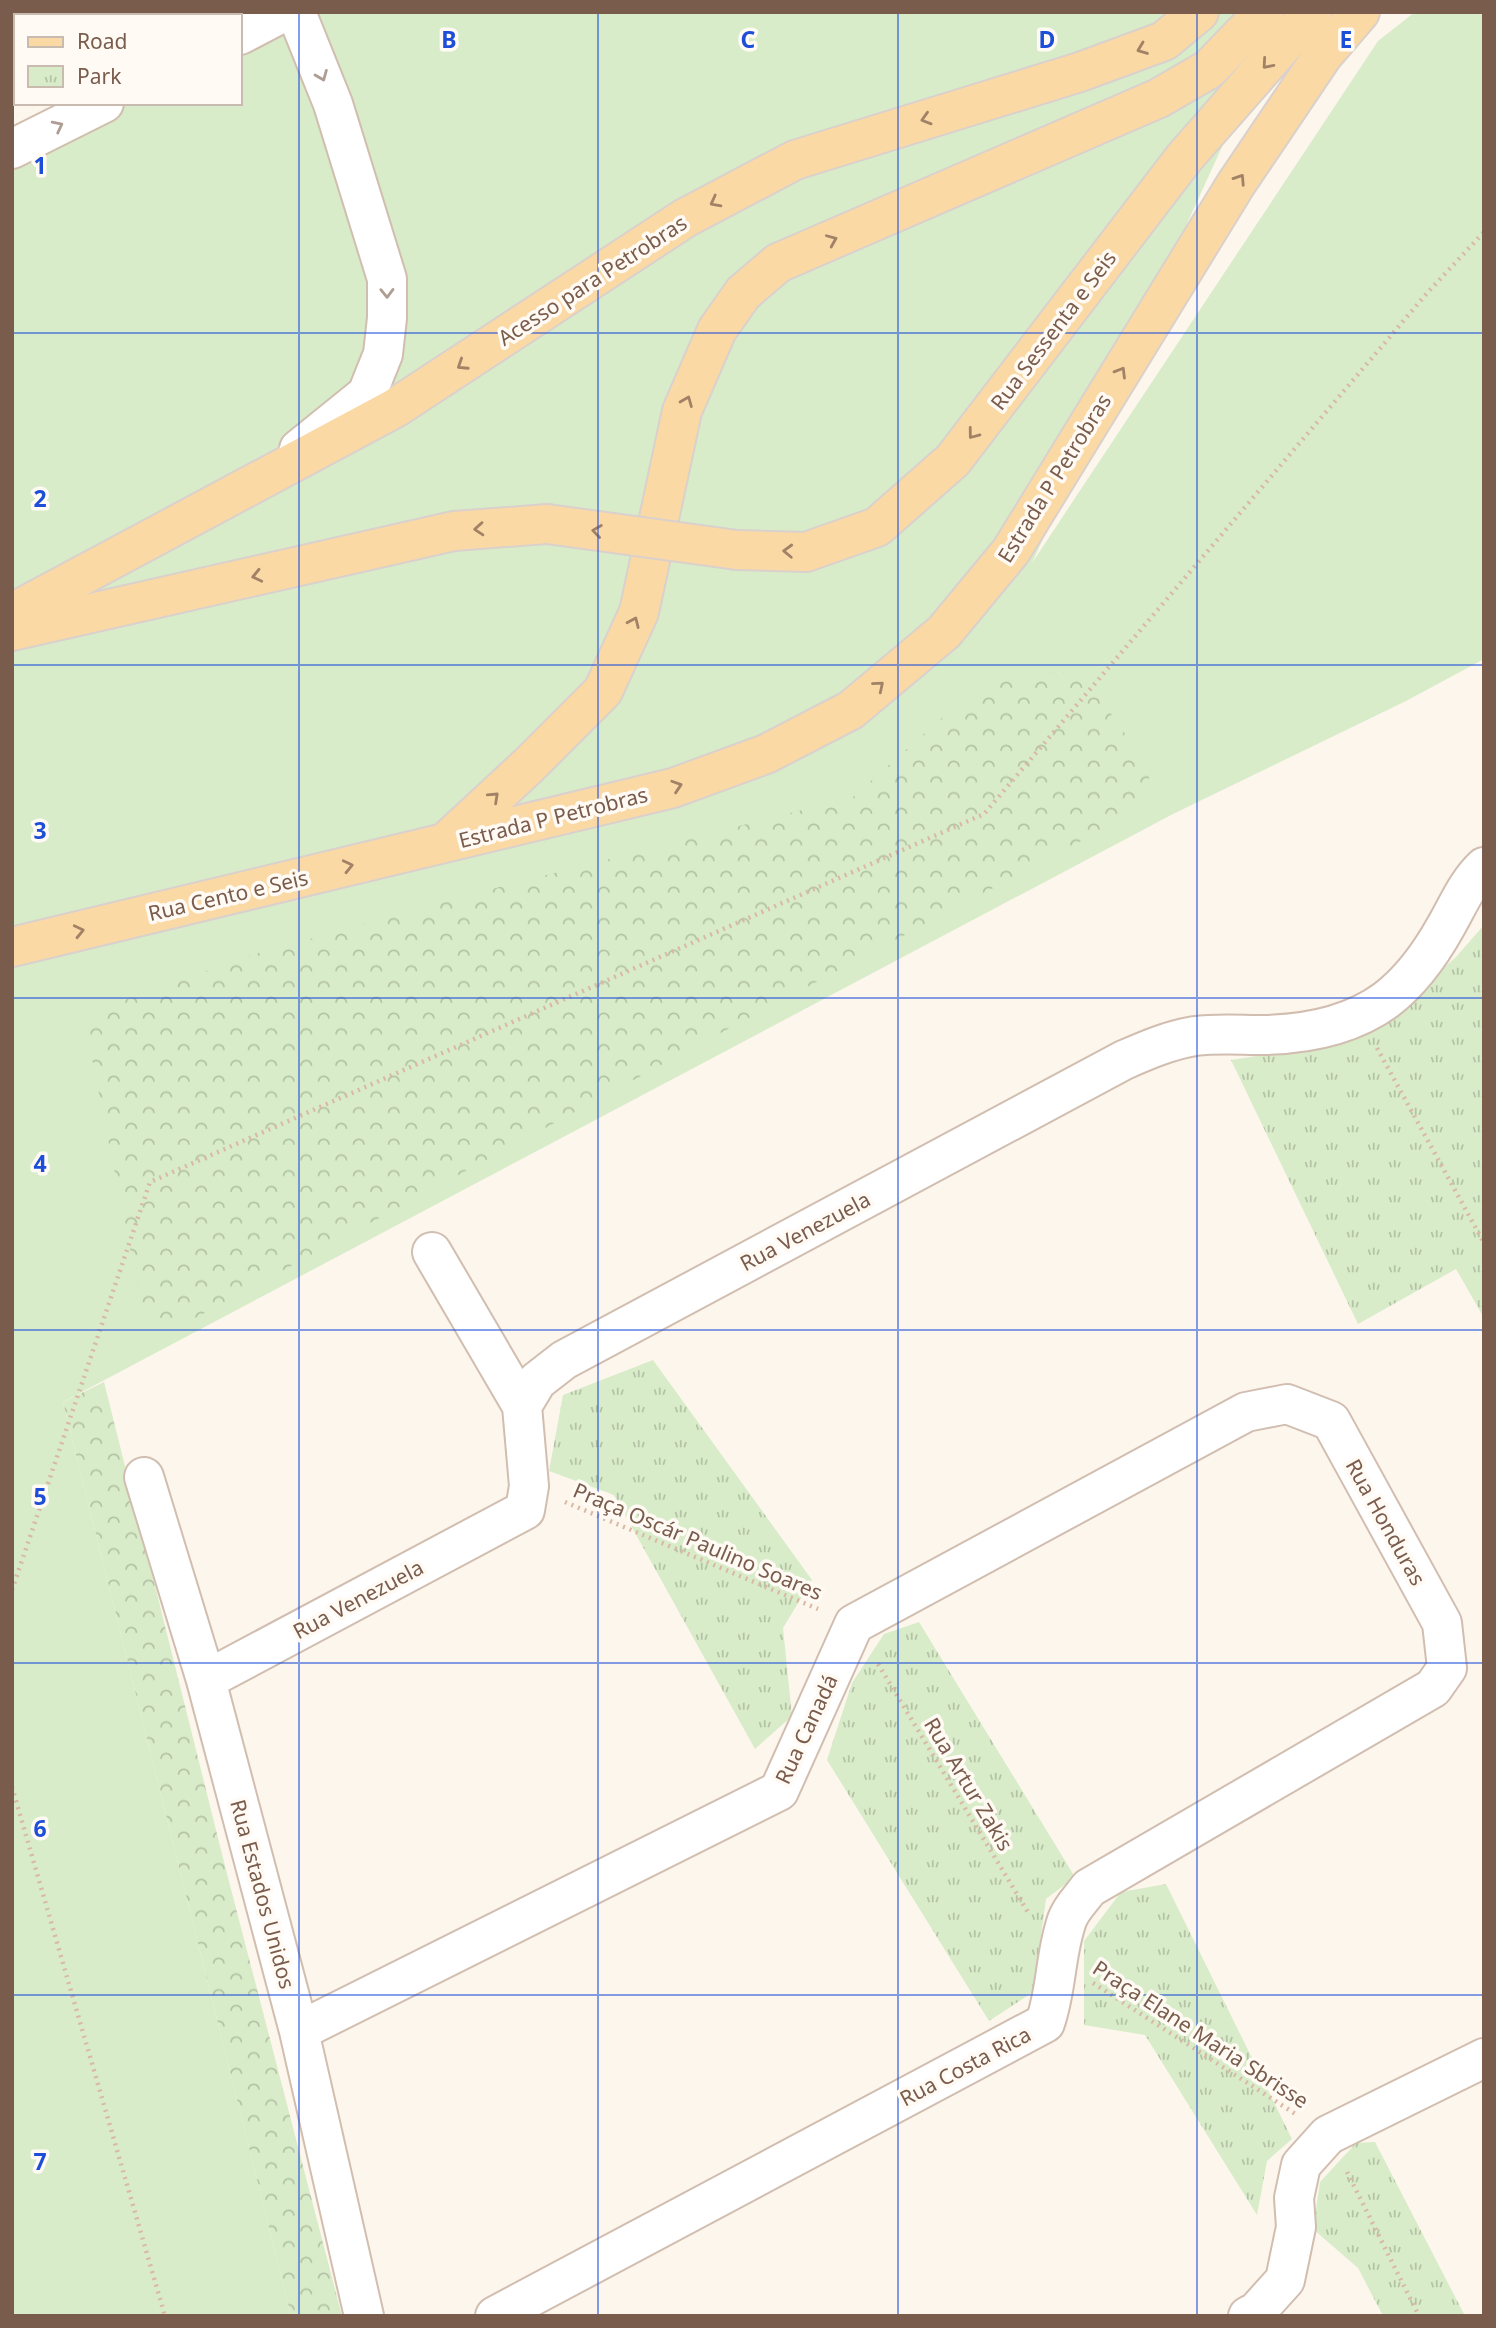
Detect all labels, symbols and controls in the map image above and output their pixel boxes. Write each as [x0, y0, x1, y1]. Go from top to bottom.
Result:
legend [14, 14, 242, 105]
text: B [441, 23, 457, 55]
text: C [741, 23, 756, 55]
text: D [1039, 23, 1055, 55]
text: E [1340, 23, 1352, 55]
text: Road [77, 27, 127, 55]
one-way arrow [1137, 40, 1149, 54]
one-way arrow [1263, 55, 1275, 68]
text: Park [77, 62, 122, 90]
one-way arrow [313, 69, 327, 81]
one-way arrow [920, 111, 932, 126]
one-way arrow [51, 121, 63, 135]
text: 1 [33, 149, 47, 181]
one-way arrow [1232, 173, 1245, 186]
one-way arrow [710, 194, 722, 207]
street label: Acesso para Petrobras [492, 208, 692, 352]
one-way arrow [825, 234, 837, 248]
street label: Rua Sessenta e Seis [984, 245, 1122, 415]
one-way arrow [379, 288, 395, 299]
one-way arrow [457, 356, 470, 369]
one-way arrow [1112, 367, 1125, 380]
street label: Estrada P Petrobras [991, 388, 1117, 568]
one-way arrow [678, 396, 692, 408]
one-way arrow [969, 426, 982, 438]
text: 2 [33, 482, 47, 514]
one-way arrow [473, 521, 484, 536]
one-way arrow [591, 523, 603, 538]
one-way arrow [783, 544, 794, 559]
one-way arrow [251, 567, 263, 582]
one-way arrow [626, 617, 640, 629]
one-way arrow [871, 682, 884, 694]
street label: Estrada P Petrobras [456, 780, 650, 854]
one-way arrow [670, 780, 683, 794]
one-way arrow [486, 793, 499, 805]
text: 3 [33, 814, 47, 846]
one-way arrow [341, 860, 353, 874]
street label: Rua Cento e Seis [145, 863, 311, 927]
one-way arrow [73, 925, 85, 939]
text: 4 [33, 1147, 47, 1179]
street label: Rua Venezuela [735, 1185, 875, 1277]
street label: Rua Honduras [1340, 1454, 1432, 1590]
street label: Praça Oscár Paulino Soares [569, 1476, 827, 1606]
text: 5 [33, 1480, 47, 1512]
street label: Rua Venezuela [288, 1553, 428, 1645]
street label: Rua Canadá [768, 1670, 844, 1788]
street label: Rua Artur Zakis [918, 1712, 1020, 1856]
street label: Rua Estados Unidos [224, 1796, 302, 1992]
text: 6 [33, 1812, 47, 1844]
street label: Praça Elane Maria Sbrisse [1088, 1954, 1314, 2114]
street label: Rua Costa Rica [895, 2020, 1035, 2112]
text: 7 [33, 2145, 47, 2177]

